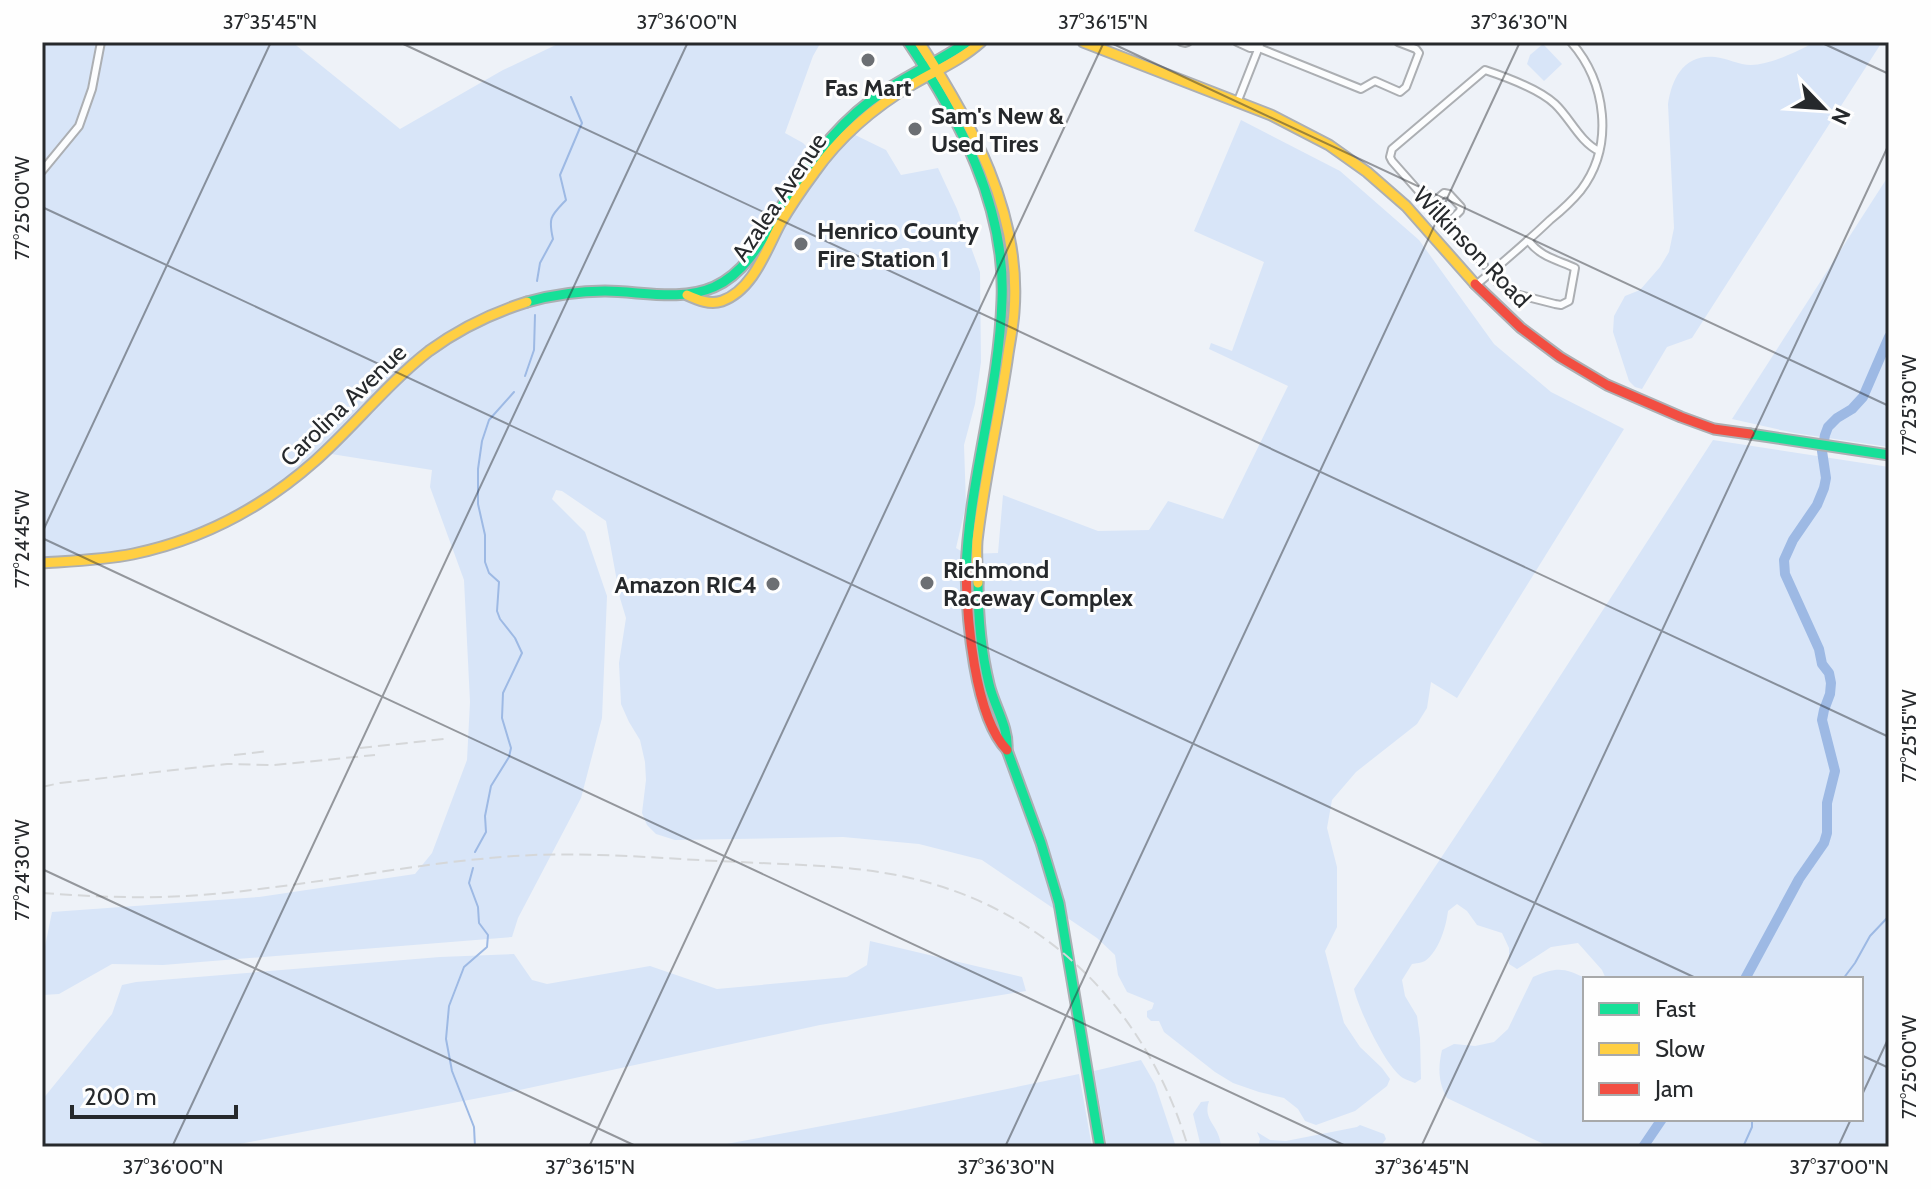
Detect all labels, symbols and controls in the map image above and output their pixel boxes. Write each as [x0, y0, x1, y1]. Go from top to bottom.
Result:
text: 37°35'45"N [223, 10, 317, 34]
text: 37°36'00"N [637, 10, 737, 34]
text: 37°36'15"N [1058, 10, 1148, 34]
text: 37°36'30"N [1470, 10, 1568, 34]
marker: Fas Mart [859, 51, 877, 69]
north arrow [1783, 68, 1863, 148]
place label: Fas Mart [824, 73, 912, 102]
place label: Sam's New & Used Tires [931, 101, 1064, 158]
text: N [1825, 103, 1856, 129]
marker: Sam's New & Used Tires [906, 120, 924, 138]
street label: Azalea Avenue [725, 127, 833, 267]
text: 77°25'00"W [10, 156, 34, 260]
street label: Wilkinson Road [1407, 181, 1537, 313]
place label: Henrico County Fire Station 1 [817, 216, 979, 273]
marker: Henrico County Fire Station 1 [792, 235, 810, 253]
street label: Carolina Avenue [274, 338, 412, 472]
text: 77°25'30"W [1897, 355, 1921, 455]
text: 77°24'45"W [10, 490, 34, 588]
place label: Richmond Raceway Complex [943, 555, 1133, 612]
place label: Amazon RIC4 [614, 570, 757, 599]
marker: Richmond Raceway Complex [918, 574, 936, 592]
marker: Amazon RIC4 [764, 575, 782, 593]
text: 77°25'15"W [1897, 689, 1921, 783]
text: 77°24'30"W [10, 819, 34, 921]
legend [1583, 977, 1863, 1121]
text: Fast [1655, 994, 1696, 1023]
text: 77°25'00"W [1897, 1015, 1921, 1119]
text: Slow [1655, 1034, 1705, 1063]
scale bar [72, 1069, 236, 1119]
text: Jam [1654, 1074, 1693, 1103]
text: 200 m [84, 1082, 157, 1111]
text: 37°36'00"N [123, 1155, 223, 1179]
text: 37°36'15"N [545, 1155, 635, 1179]
text: 37°36'30"N [957, 1155, 1055, 1179]
text: 37°36'45"N [1375, 1155, 1469, 1179]
text: 37°37'00"N [1789, 1155, 1889, 1179]

